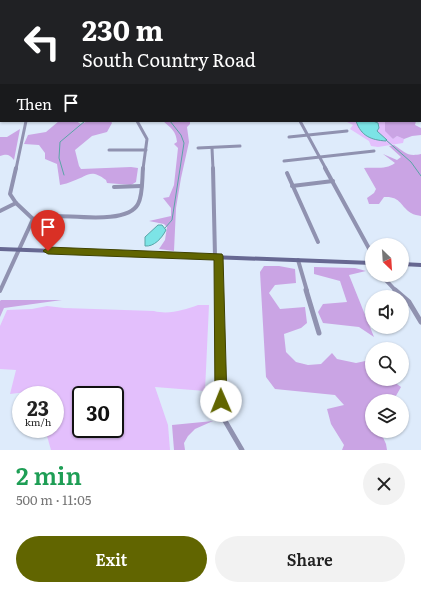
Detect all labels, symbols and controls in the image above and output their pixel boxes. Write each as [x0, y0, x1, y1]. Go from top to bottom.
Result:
text: 230 m [82, 8, 163, 50]
icon: left [16, 16, 68, 68]
text: South Country Road [82, 46, 256, 73]
text: Then [16, 92, 52, 115]
icon: arrive [60, 92, 82, 114]
pin [31, 210, 65, 251]
icon: arrive [37, 216, 59, 238]
north arrow [365, 238, 409, 282]
map controls [365, 238, 409, 438]
button: sound [365, 290, 409, 334]
button: search [365, 342, 409, 386]
position arrow [200, 380, 242, 422]
speed limit sign: 30 [72, 386, 124, 438]
text: 23 [27, 392, 49, 422]
button: layers [365, 394, 409, 438]
text: km/h [25, 414, 51, 429]
text: 2 min [16, 457, 82, 492]
button: close [363, 463, 405, 505]
text: 500 m · 11:05 [16, 490, 91, 509]
button: Exit [16, 536, 207, 582]
button: Share [215, 536, 405, 582]

